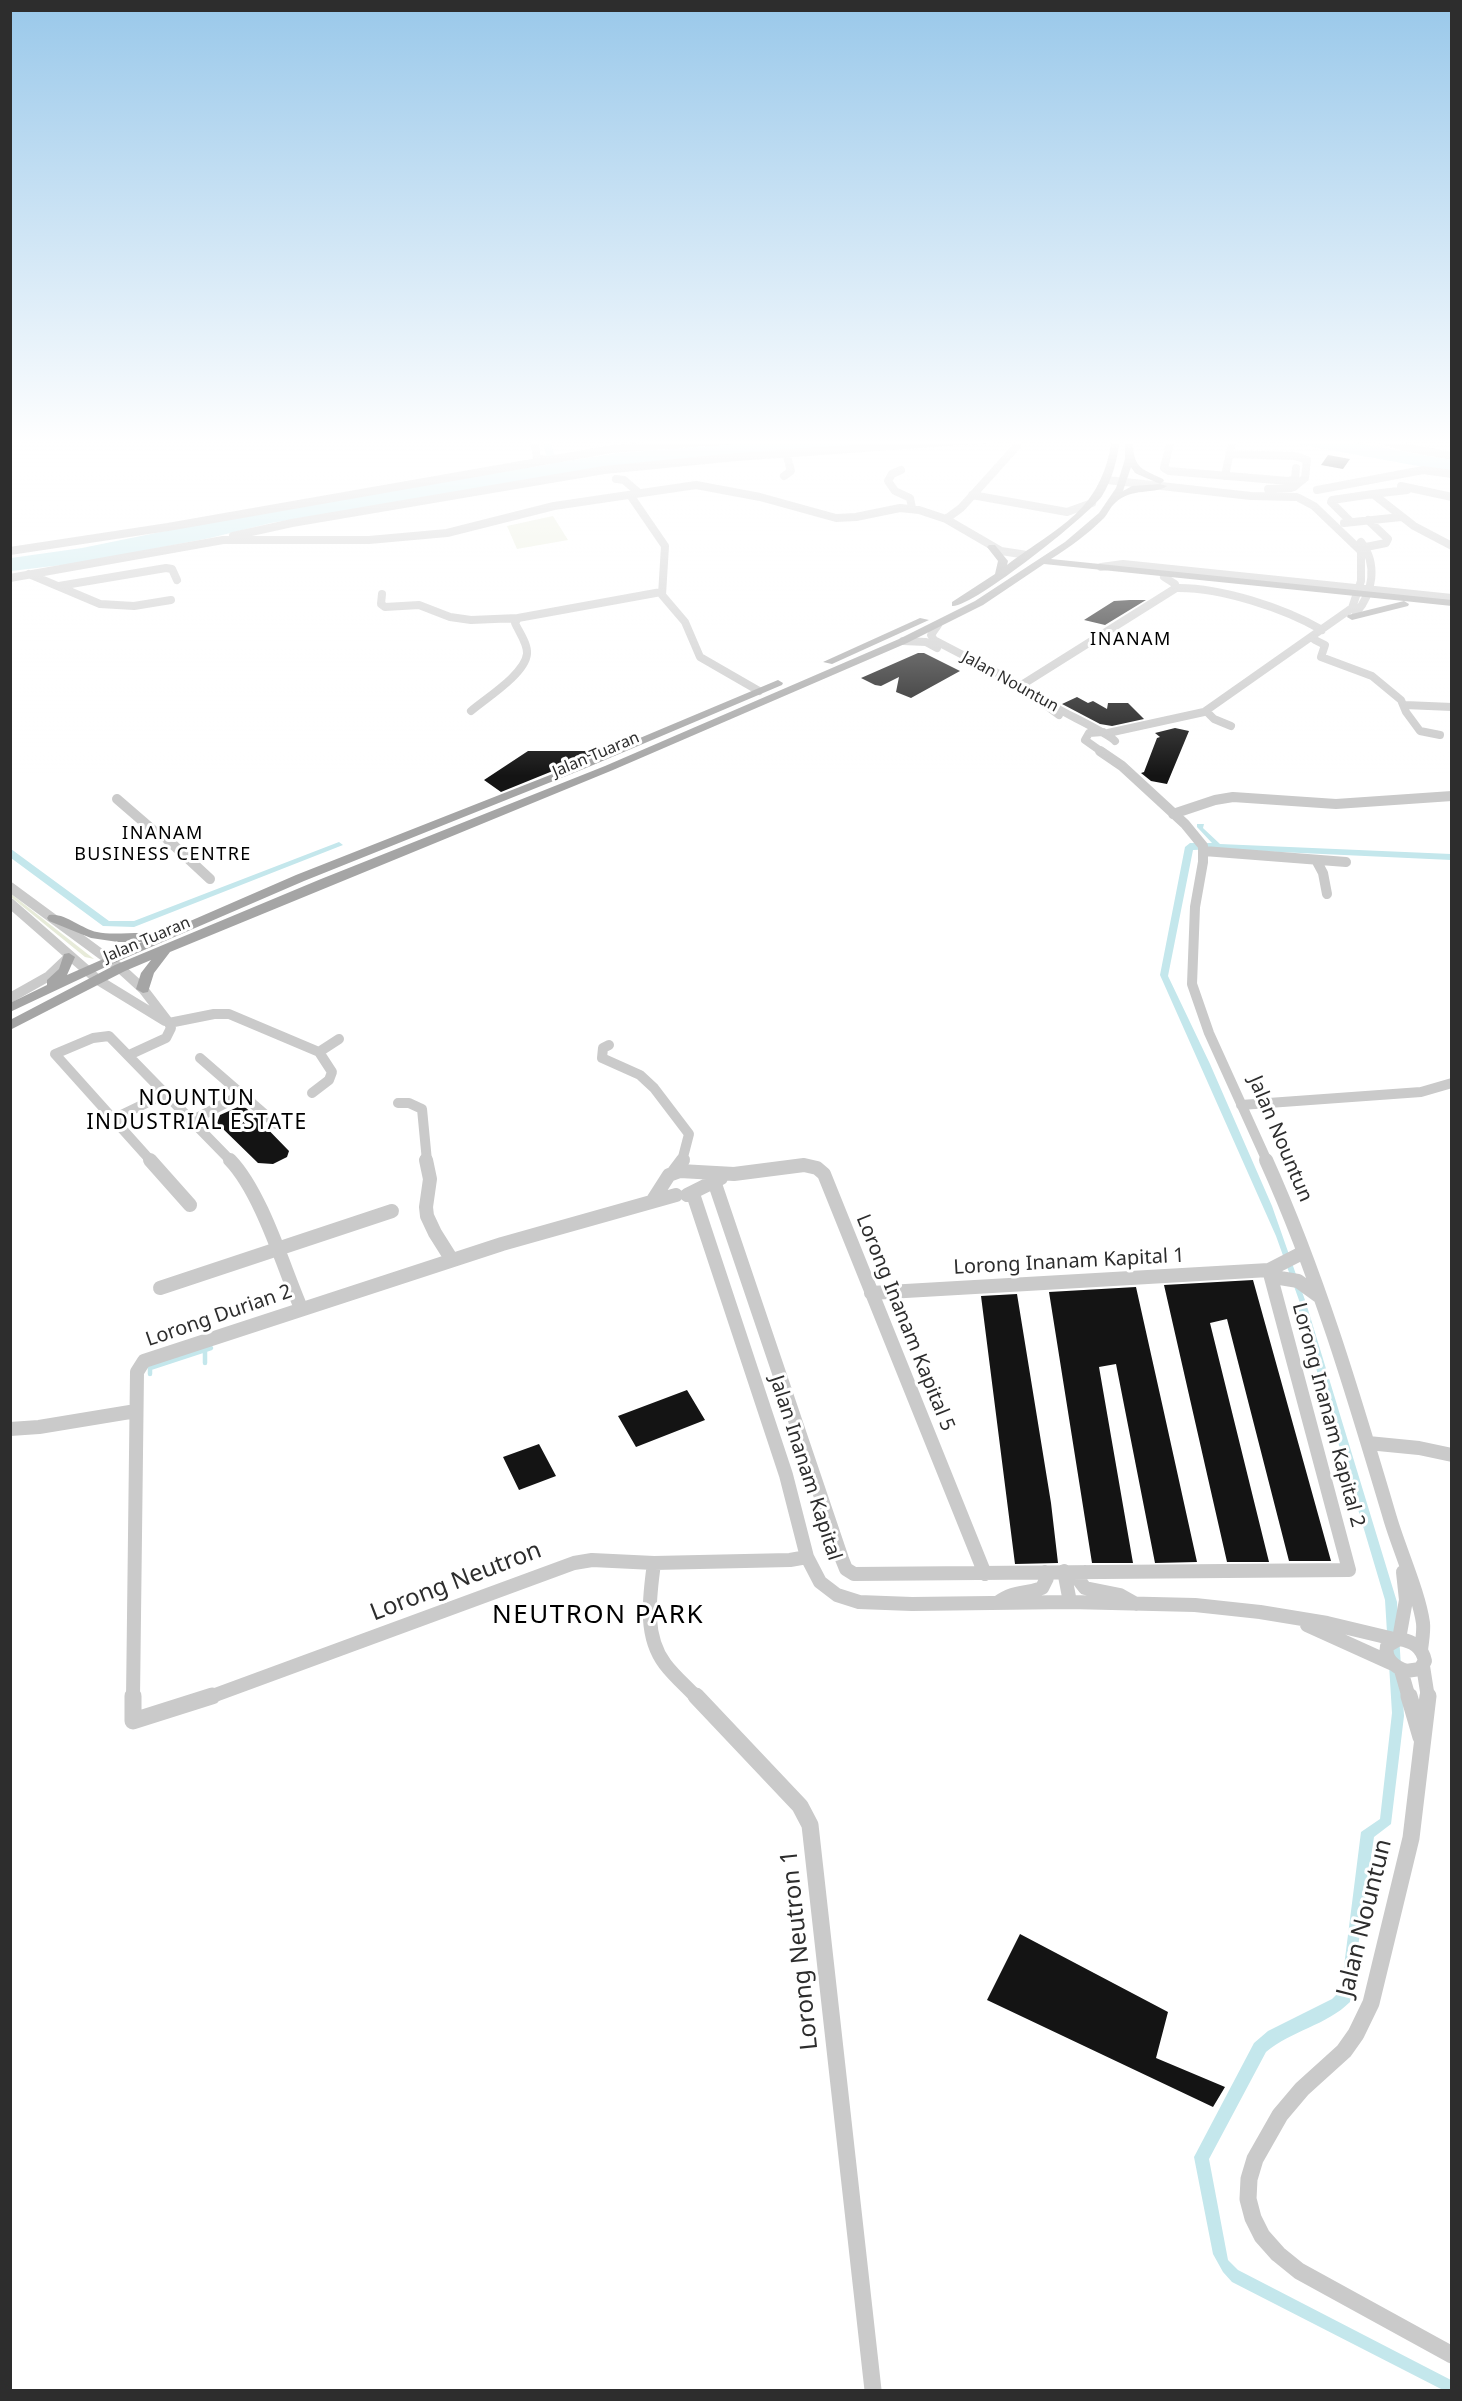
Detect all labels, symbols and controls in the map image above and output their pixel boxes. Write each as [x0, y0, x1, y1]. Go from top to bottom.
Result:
district label: INANAM [1090, 629, 1172, 651]
street label: Jalan Nountun [958, 648, 1062, 716]
street label: Jalan Tuaran [550, 728, 642, 782]
district label: INANAM BUSINESS CENTRE [74, 823, 252, 866]
street label: Jalan Tuaran [101, 913, 193, 967]
street label: Jalan Nountun [1243, 1072, 1317, 1206]
district label: NOUNTUN INDUSTRIAL ESTATE [86, 1086, 308, 1136]
street label: Lorong Inanam Kapital 5 [851, 1211, 959, 1435]
street label: Lorong Inanam Kapital 1 [953, 1244, 1185, 1280]
street label: Lorong Durian 2 [143, 1280, 295, 1352]
street label: Lorong Inanam Kapital 2 [1286, 1300, 1370, 1530]
street label: Jalan Inanam Kapital [764, 1372, 846, 1564]
street label: Lorong Neutron [366, 1536, 546, 1628]
district label: NEUTRON PARK [492, 1600, 704, 1632]
street label: Jalan Nountun [1331, 1836, 1399, 2000]
street label: Lorong Neutron 1 [775, 1849, 825, 2051]

